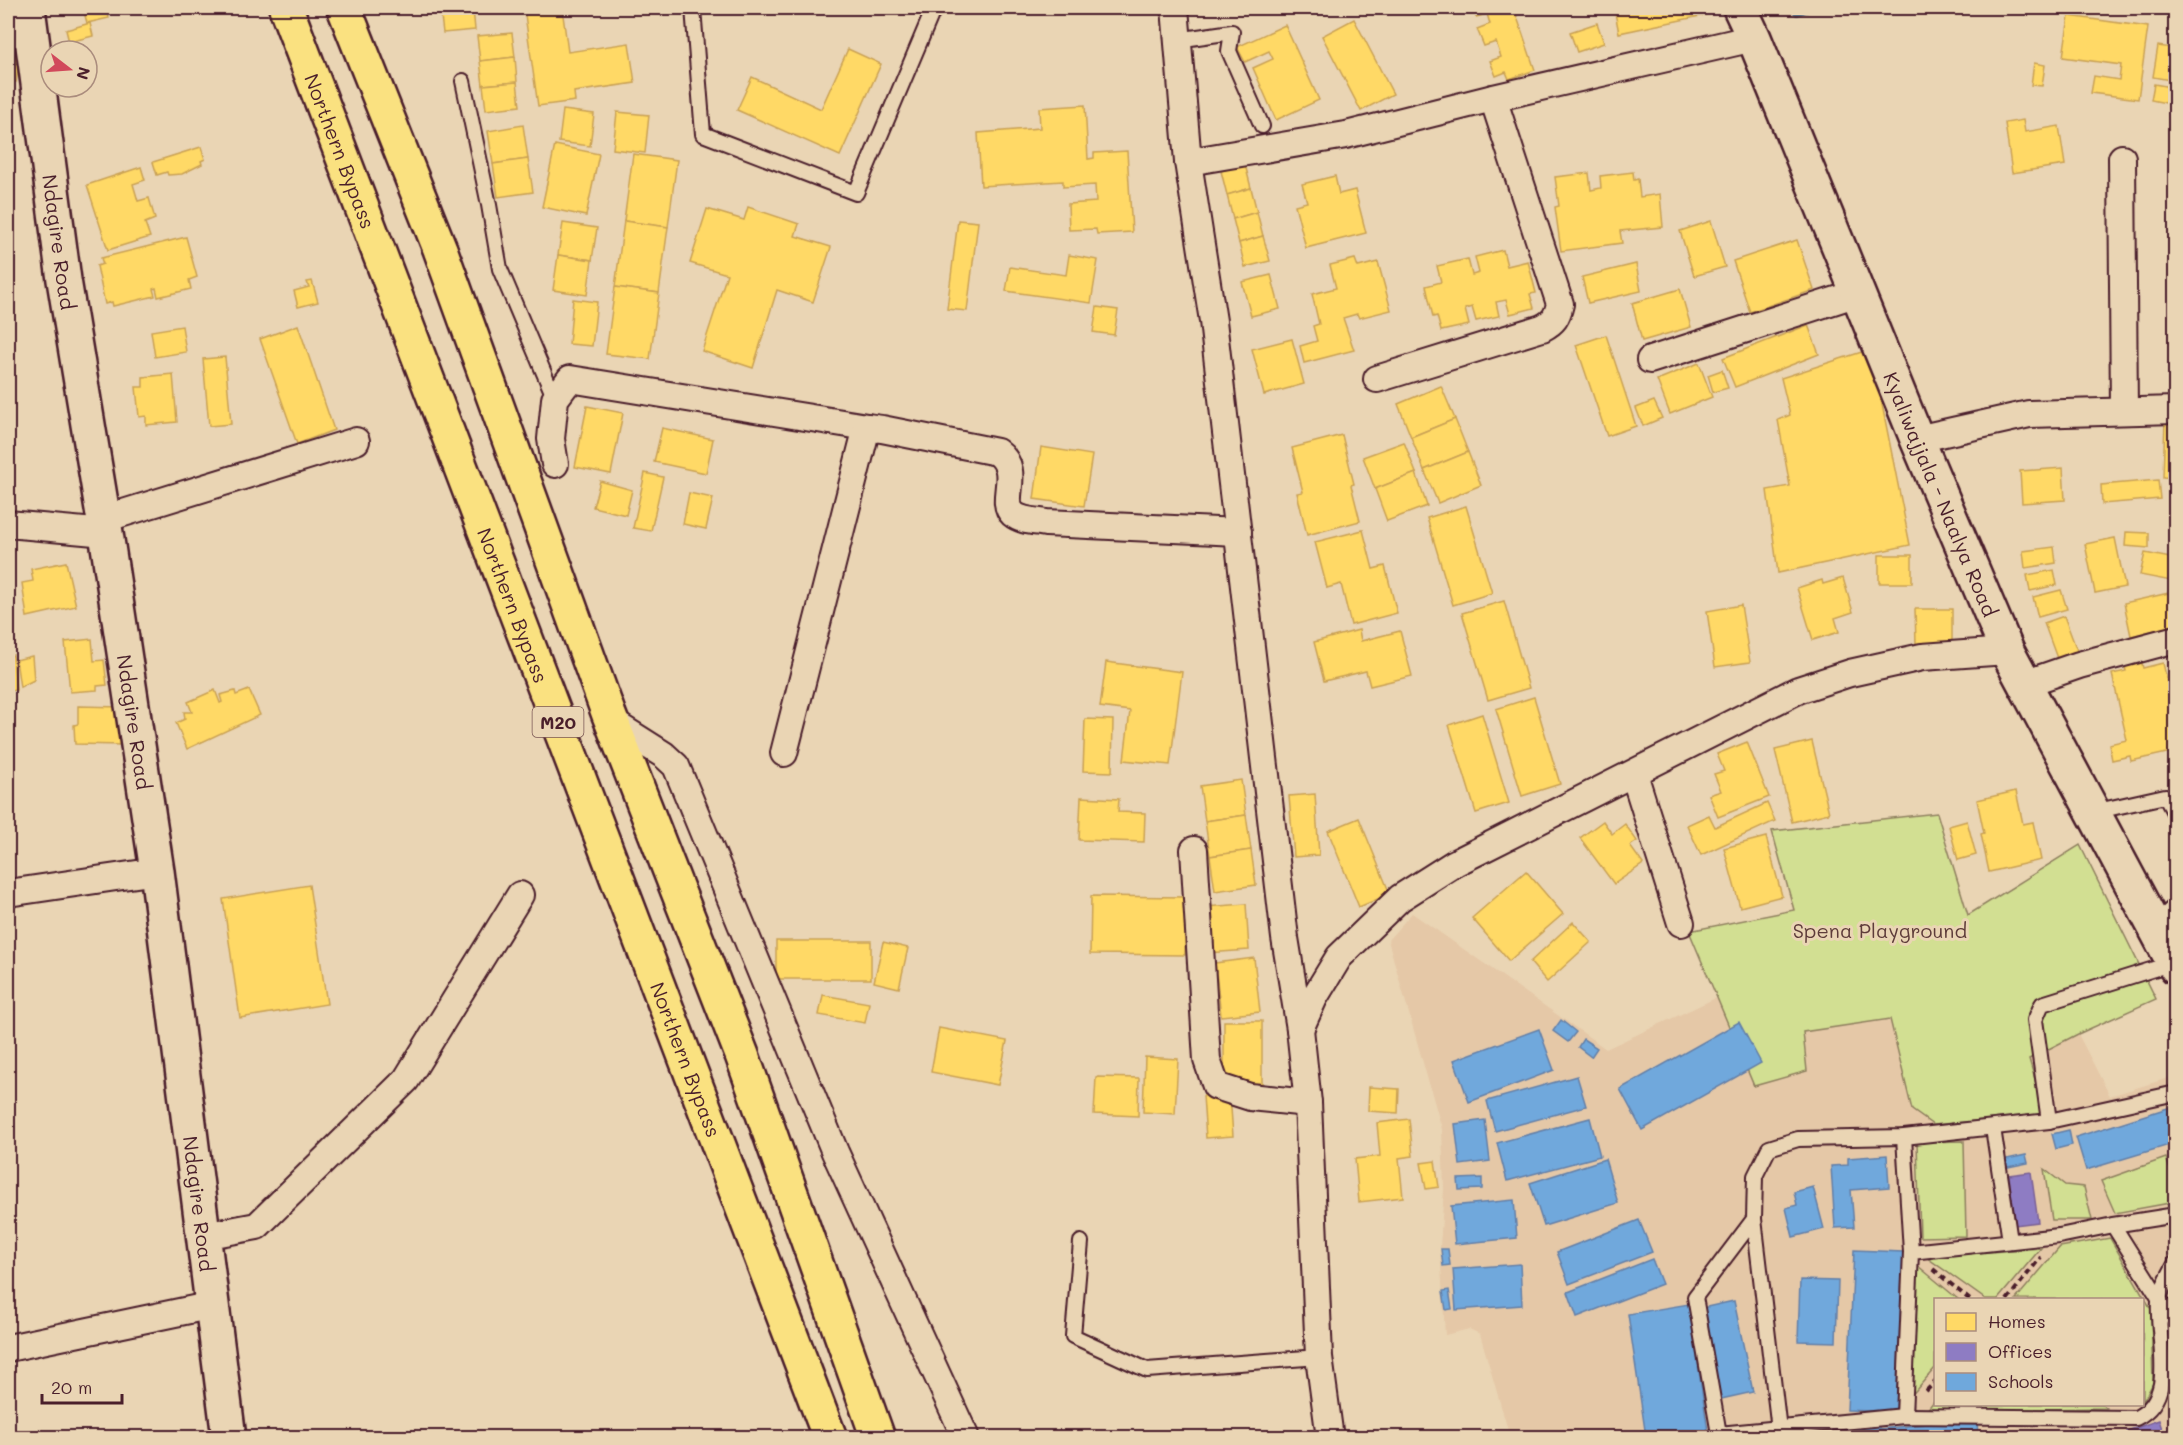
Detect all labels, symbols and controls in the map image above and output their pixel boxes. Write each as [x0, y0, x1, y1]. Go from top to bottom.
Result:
north arrow [39, 39, 99, 99]
text: N [72, 65, 96, 82]
street label: Northern Bypass [299, 70, 382, 232]
street label: Ndagire Road [37, 173, 82, 312]
street label: Kyaliwajjala - Naalya Road [1878, 368, 2004, 620]
street label: Northern Bypass [472, 524, 554, 686]
street label: Ndagire Road [111, 653, 158, 791]
road number: M20 [532, 707, 584, 737]
park label: Spena Playground [1793, 917, 1967, 943]
street label: Northern Bypass [645, 978, 727, 1141]
street label: Ndagire Road [178, 1134, 221, 1273]
legend [1934, 1298, 2144, 1406]
text: Homes [1988, 1309, 2046, 1333]
text: Offices [1988, 1339, 2052, 1363]
scale bar [42, 1367, 122, 1405]
text: Schools [1988, 1369, 2053, 1393]
text: 20 m [51, 1375, 92, 1399]

